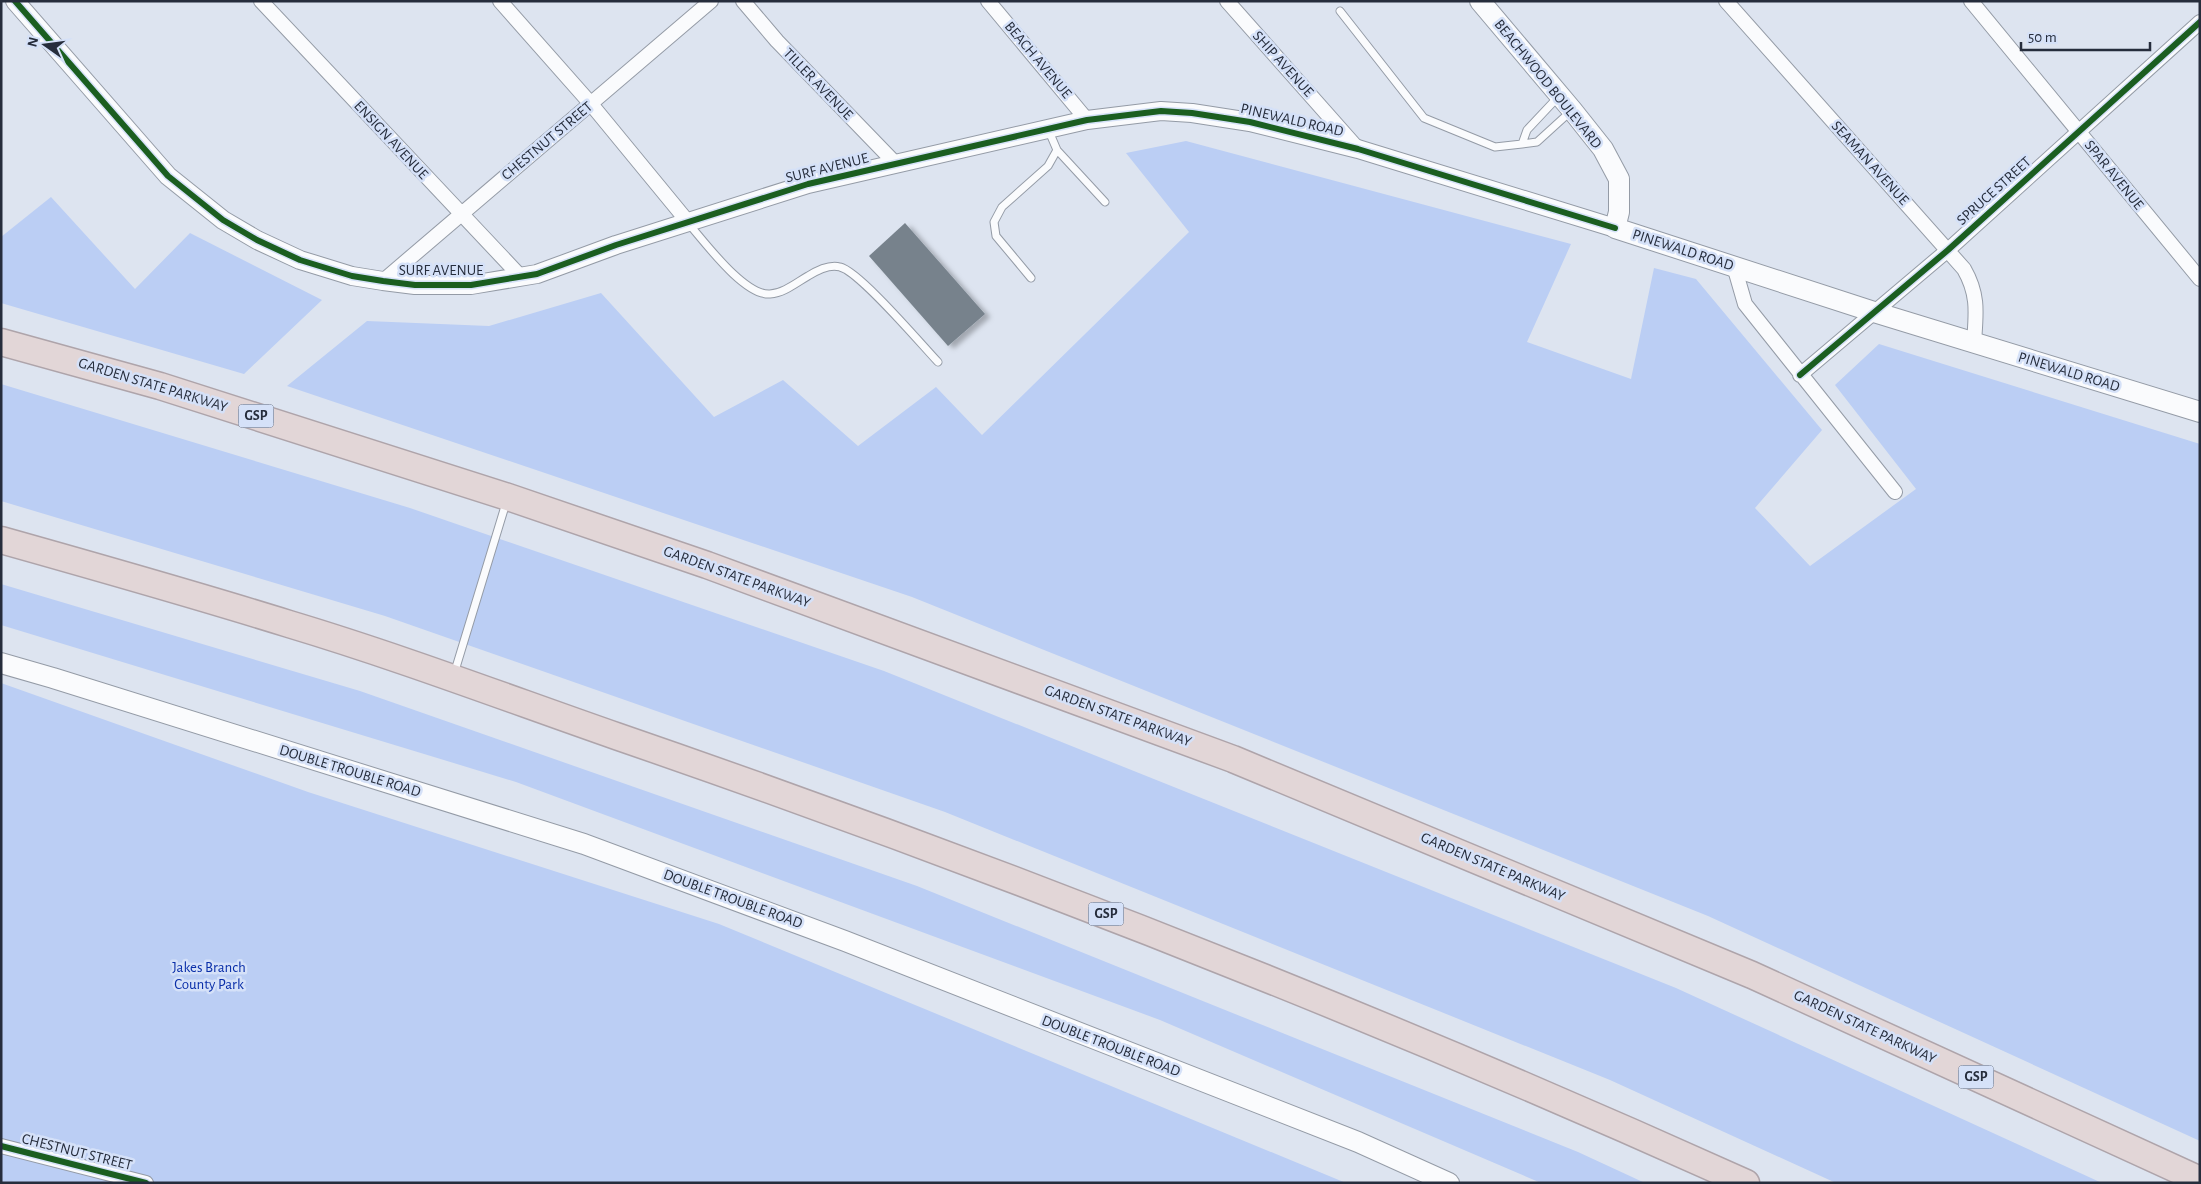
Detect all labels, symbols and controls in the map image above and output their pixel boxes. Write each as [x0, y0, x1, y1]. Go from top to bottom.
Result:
street label: BEACHWOOD BOULEVARD [1491, 17, 1605, 152]
street label: BEACH AVENUE [1002, 19, 1074, 101]
north arrow [20, 20, 70, 70]
scale bar [2021, 20, 2150, 52]
street label: SHIP AVENUE [1250, 28, 1316, 100]
text: 50 m [2028, 30, 2057, 45]
text: N [25, 36, 41, 49]
street label: TILLER AVENUE [780, 45, 856, 123]
street label: ENSIGN AVENUE [351, 98, 431, 182]
street label: CHESTNUT STREET [499, 98, 596, 183]
street label: PINEWALD ROAD [1239, 101, 1345, 139]
street label: SEAMAN AVENUE [1829, 118, 1911, 208]
street label: SPAR AVENUE [2082, 137, 2146, 213]
street label: SURF AVENUE [784, 150, 870, 186]
street label: SPRUCE STREET [1954, 154, 2034, 228]
street label: PINEWALD ROAD [1631, 227, 1736, 273]
street label: SURF AVENUE [399, 263, 483, 278]
street label: PINEWALD ROAD [2016, 349, 2122, 395]
street label: GARDEN STATE PARKWAY [77, 355, 229, 415]
road number: GSP [238, 404, 274, 428]
street label: GARDEN STATE PARKWAY [662, 543, 813, 611]
street label: GARDEN STATE PARKWAY [1043, 682, 1194, 750]
street label: DOUBLE TROUBLE ROAD [278, 742, 423, 800]
street label: GARDEN STATE PARKWAY [1419, 830, 1567, 904]
street label: DOUBLE TROUBLE ROAD [661, 867, 805, 931]
road number: GSP [1088, 902, 1124, 926]
park label: Jakes Branch County Park [172, 960, 246, 992]
street label: GARDEN STATE PARKWAY [1792, 987, 1939, 1067]
street label: DOUBLE TROUBLE ROAD [1040, 1013, 1183, 1079]
road number: GSP [1958, 1066, 1994, 1088]
street label: CHESTNUT STREET [20, 1131, 134, 1173]

